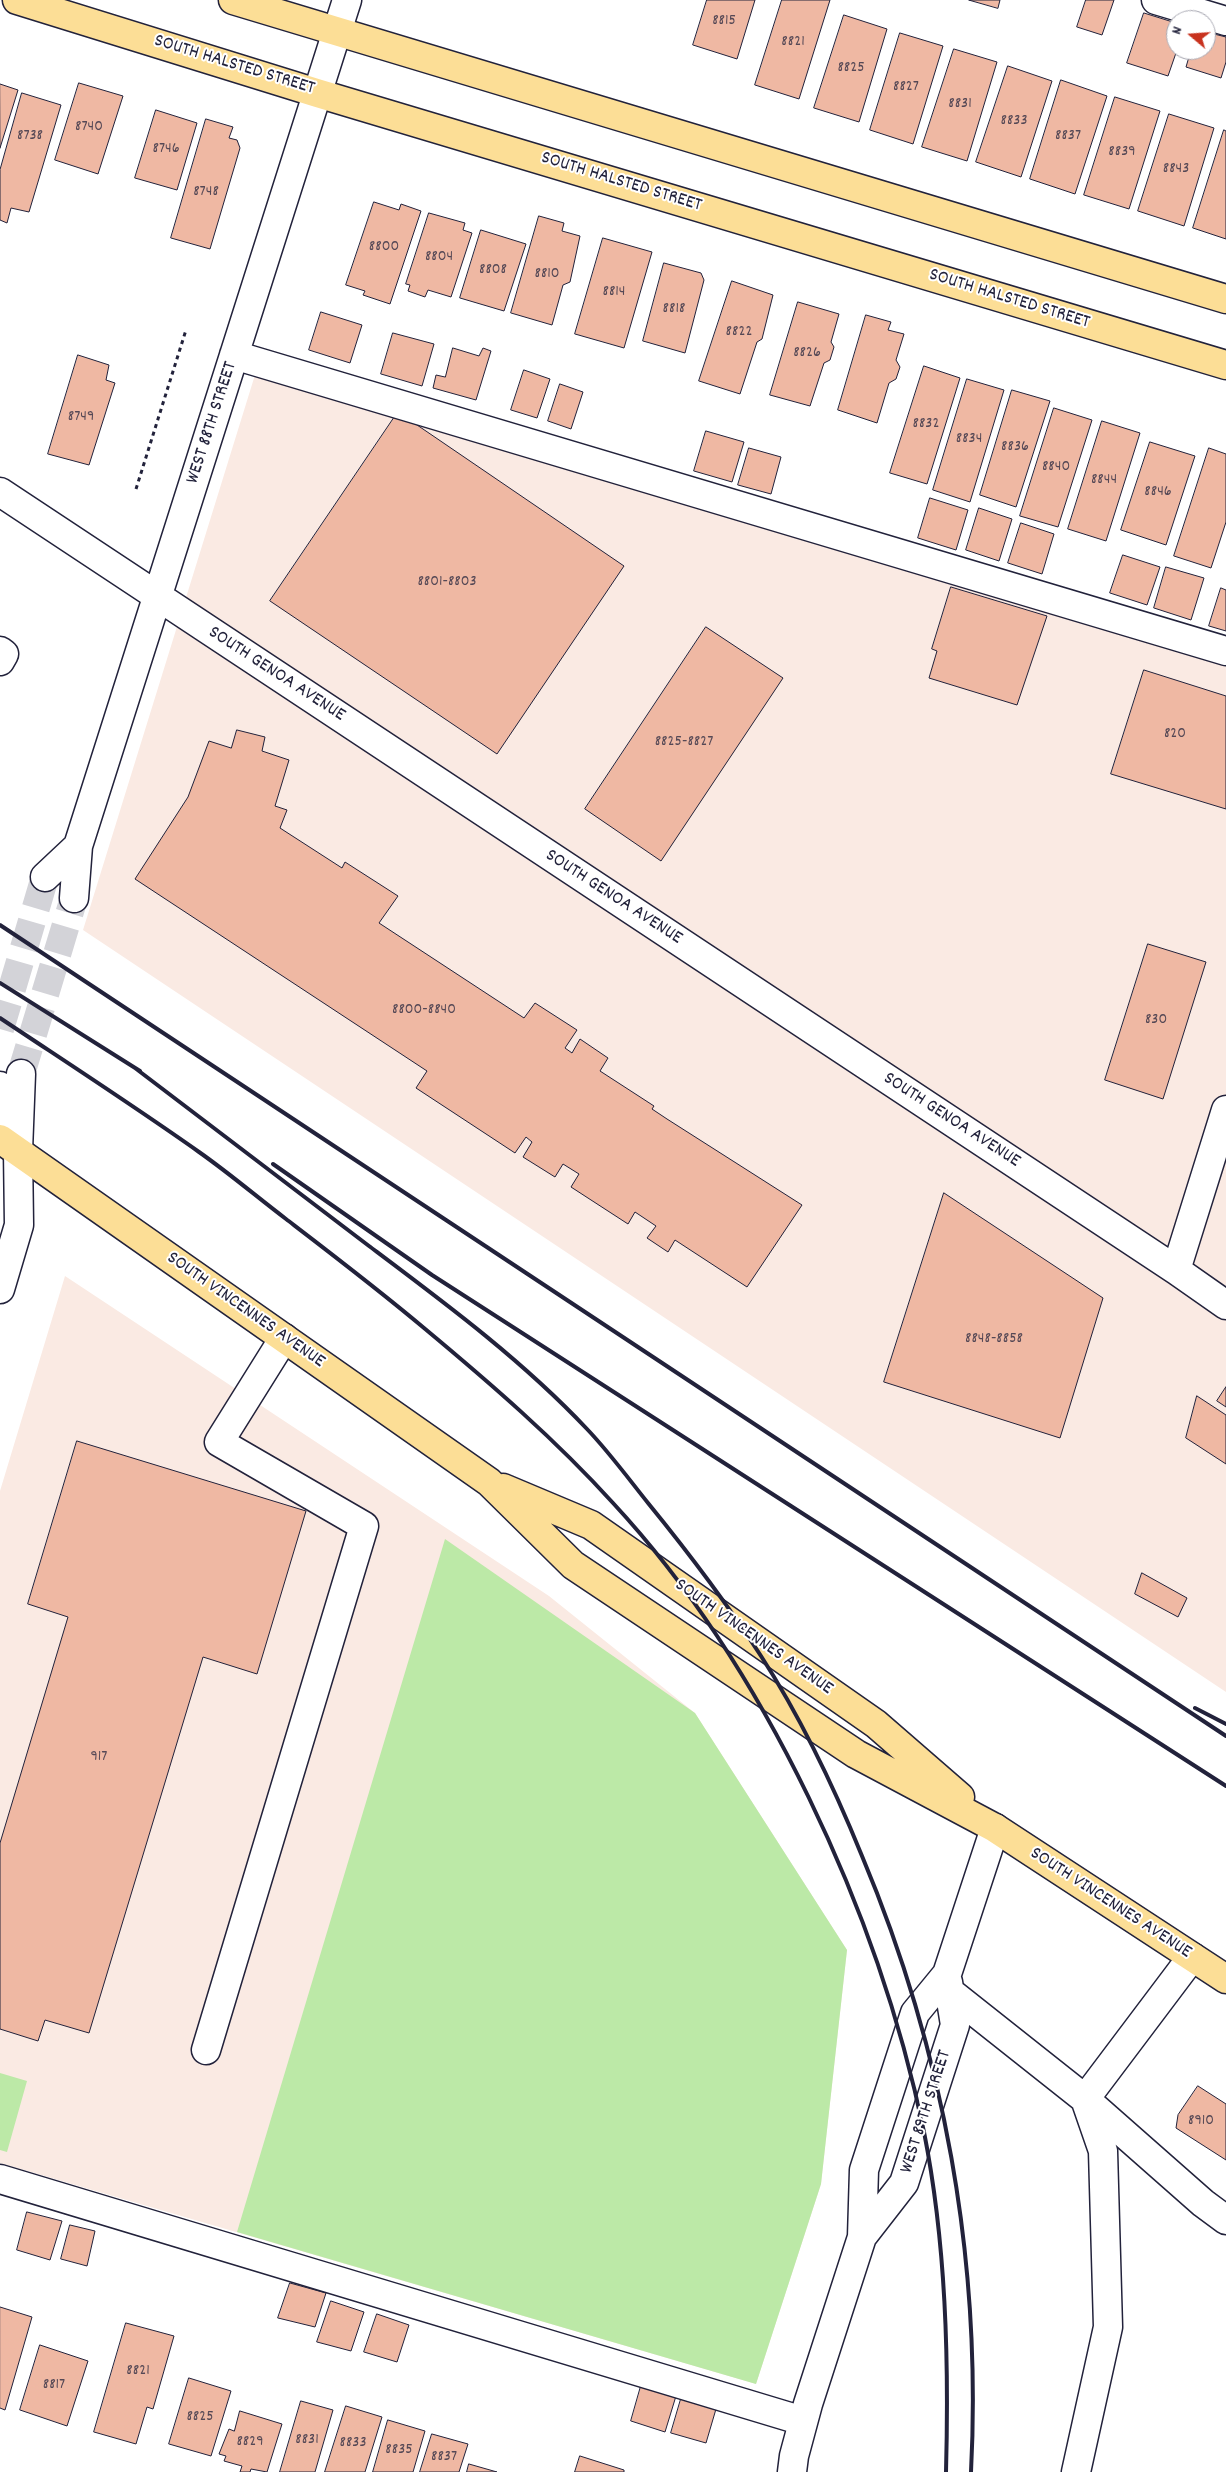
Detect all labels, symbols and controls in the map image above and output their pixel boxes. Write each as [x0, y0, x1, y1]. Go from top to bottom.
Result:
north arrow [1166, 10, 1216, 60]
house number: 8815 [712, 12, 736, 32]
text: N [1167, 24, 1188, 37]
street label: SOUTH HALSTED STREET [151, 31, 317, 101]
house number: 8821 [781, 33, 805, 53]
house number: 8825 [837, 59, 865, 79]
house number: 8827 [893, 78, 919, 98]
house number: 8831 [948, 95, 972, 115]
house number: 8833 [1000, 112, 1028, 132]
house number: 8740 [75, 118, 103, 138]
house number: 8738 [17, 127, 43, 147]
house number: 8837 [1055, 127, 1081, 147]
house number: 8746 [152, 140, 180, 160]
house number: 8839 [1108, 143, 1136, 163]
street label: SOUTH HALSTED STREET [538, 148, 704, 218]
house number: 8843 [1163, 160, 1189, 180]
house number: 8748 [193, 183, 219, 203]
house number: 8800 [369, 238, 399, 258]
house number: 8804 [425, 248, 453, 268]
house number: 8808 [479, 261, 507, 281]
house number: 8810 [534, 265, 560, 285]
street label: SOUTH HALSTED STREET [926, 265, 1092, 335]
house number: 8814 [603, 283, 625, 303]
house number: 8818 [663, 300, 685, 320]
house number: 8822 [726, 323, 752, 343]
house number: 8826 [793, 344, 821, 364]
street label: WEST 88TH STREET [183, 359, 243, 487]
house number: 8749 [68, 408, 94, 428]
house number: 8832 [913, 415, 939, 435]
house number: 8834 [956, 430, 982, 450]
house number: 8836 [1001, 438, 1029, 458]
house number: 8840 [1042, 458, 1070, 478]
house number: 8844 [1091, 471, 1117, 491]
house number: 8846 [1144, 483, 1172, 503]
house number: 8801-8803 [417, 573, 477, 593]
street label: SOUTH GENOA AVENUE [203, 622, 349, 728]
house number: 820 [1164, 725, 1186, 745]
house number: 8825-8827 [655, 733, 713, 753]
street label: SOUTH GENOA AVENUE [540, 845, 686, 951]
house number: 8800-8840 [392, 1001, 456, 1021]
house number: 830 [1145, 1011, 1167, 1031]
street label: SOUTH GENOA AVENUE [878, 1068, 1024, 1174]
street label: SOUTH VINCENNES AVENUE [161, 1248, 329, 1374]
house number: 8848-8858 [965, 1330, 1023, 1350]
street label: SOUTH VINCENNES AVENUE [669, 1575, 837, 1701]
house number: 917 [91, 1748, 107, 1768]
street label: SOUTH VINCENNES AVENUE [1025, 1843, 1195, 1965]
street label: WEST 89TH STREET [896, 2048, 958, 2176]
house number: 8910 [1188, 2112, 1214, 2132]
house number: 8821 [126, 2362, 150, 2382]
house number: 8817 [43, 2376, 65, 2396]
house number: 8825 [186, 2408, 214, 2428]
house number: 8831 [295, 2431, 319, 2451]
house number: 8829 [236, 2433, 264, 2453]
house number: 8833 [339, 2434, 367, 2454]
house number: 8835 [385, 2441, 413, 2461]
house number: 8837 [431, 2448, 457, 2468]

